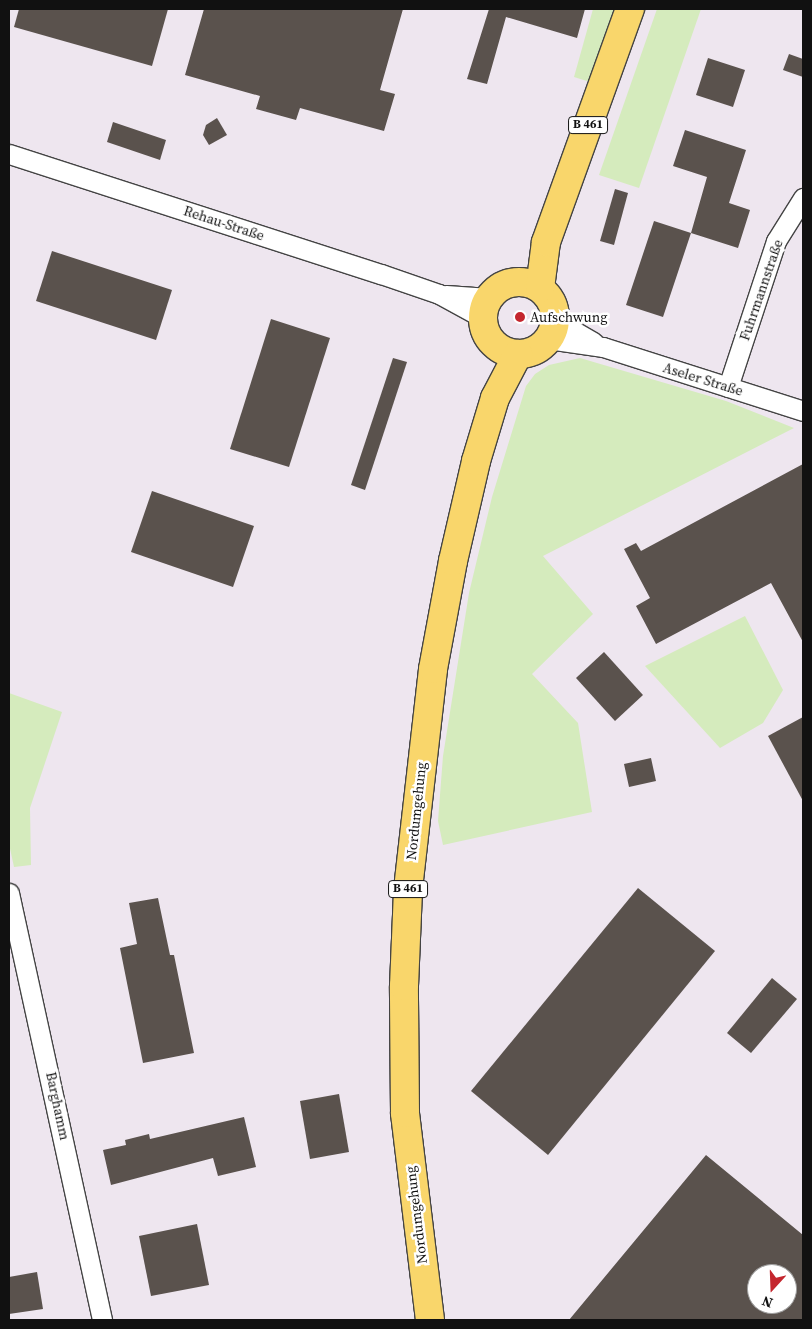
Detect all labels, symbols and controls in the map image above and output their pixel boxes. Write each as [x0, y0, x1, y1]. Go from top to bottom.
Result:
road number: B 461 [568, 116, 608, 134]
street label: Rehau-Straße [181, 202, 267, 244]
street label: Fuhrmannstraße [736, 237, 786, 343]
place label: Aufschwung [530, 309, 607, 325]
marker: Aufschwung [514, 311, 526, 323]
street label: Aseler Straße [661, 359, 745, 399]
street label: Nordumgehung [402, 761, 430, 861]
road number: B 461 [388, 880, 428, 899]
street label: Barghamm [43, 1070, 73, 1142]
street label: Nordumgehung [402, 1165, 430, 1265]
north arrow [747, 1264, 797, 1314]
text: N [759, 1291, 775, 1313]

